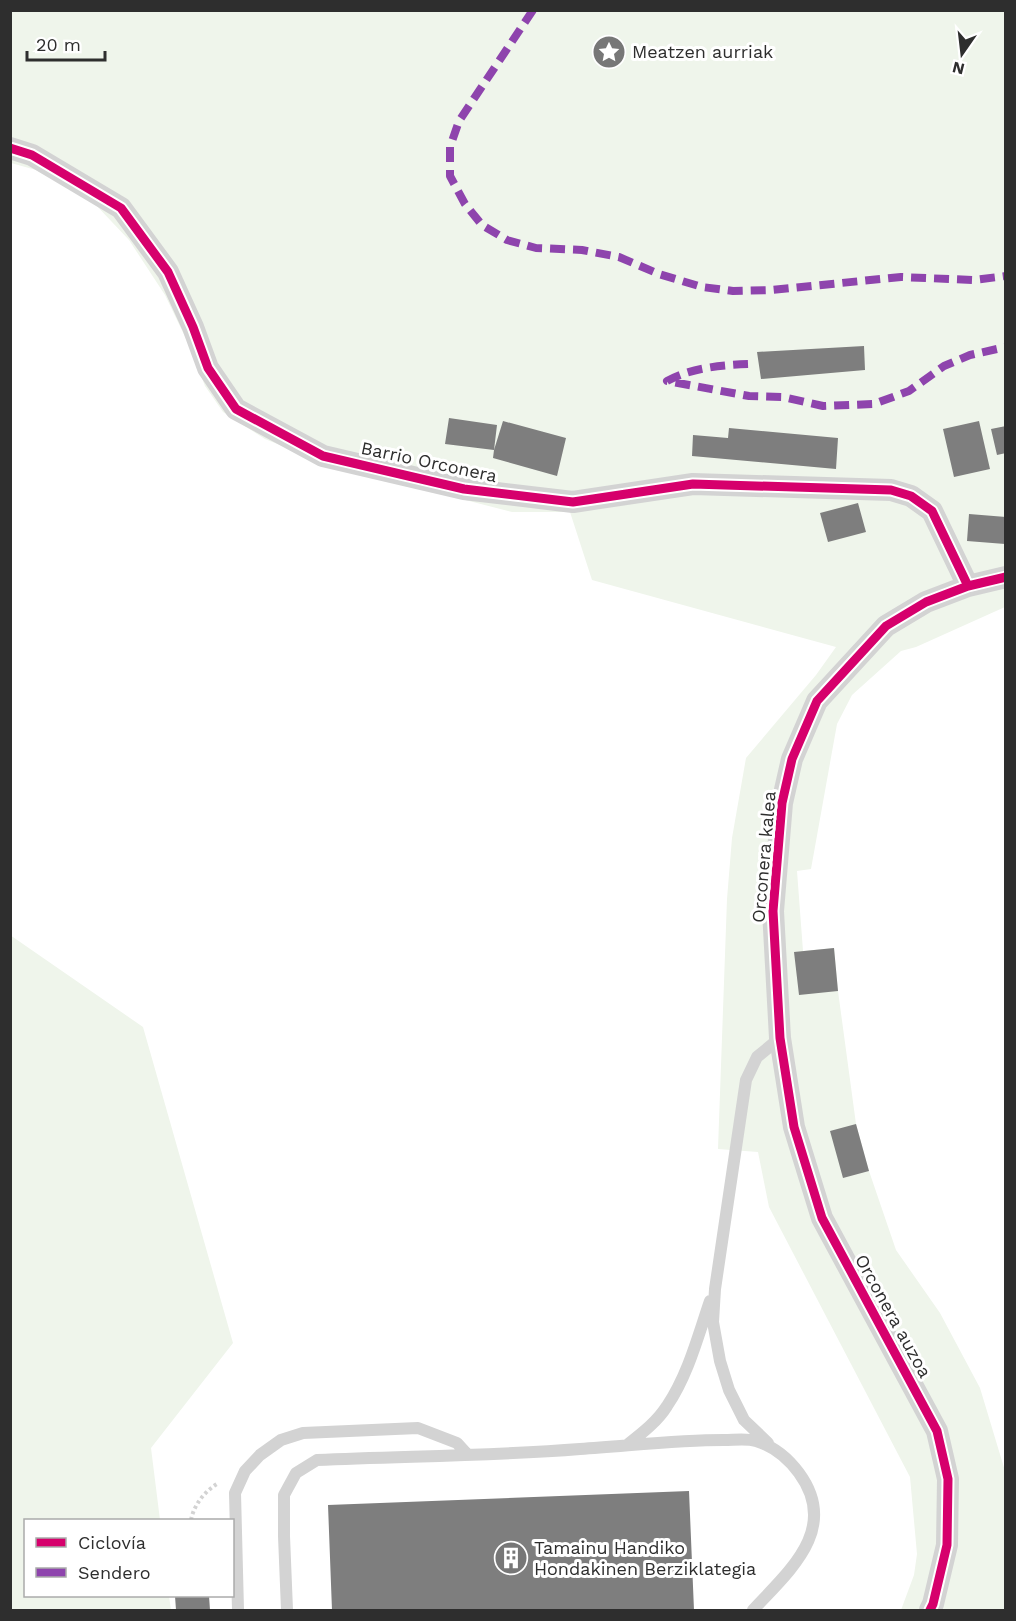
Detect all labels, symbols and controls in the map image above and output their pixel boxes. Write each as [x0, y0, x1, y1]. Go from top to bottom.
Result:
scale bar [27, 24, 105, 62]
north arrow [932, 24, 992, 84]
text: 20 m [36, 34, 81, 55]
place icon: Meatzen aurriak [591, 34, 627, 70]
place label: Meatzen aurriak [632, 41, 773, 62]
text: N [950, 57, 967, 79]
street label: Barrio Orconera [359, 437, 499, 486]
street label: Orconera kalea [747, 790, 780, 924]
street label: Orconera auzoa [851, 1250, 936, 1381]
legend [24, 1519, 234, 1597]
text: Ciclovía [78, 1532, 146, 1553]
place label: Tamainu Handiko Hondakinen Berziklategia [534, 1537, 756, 1579]
building icon: Tamainu Handiko Hondakinen Berziklategia [493, 1540, 529, 1576]
text: Sendero [78, 1562, 151, 1583]

